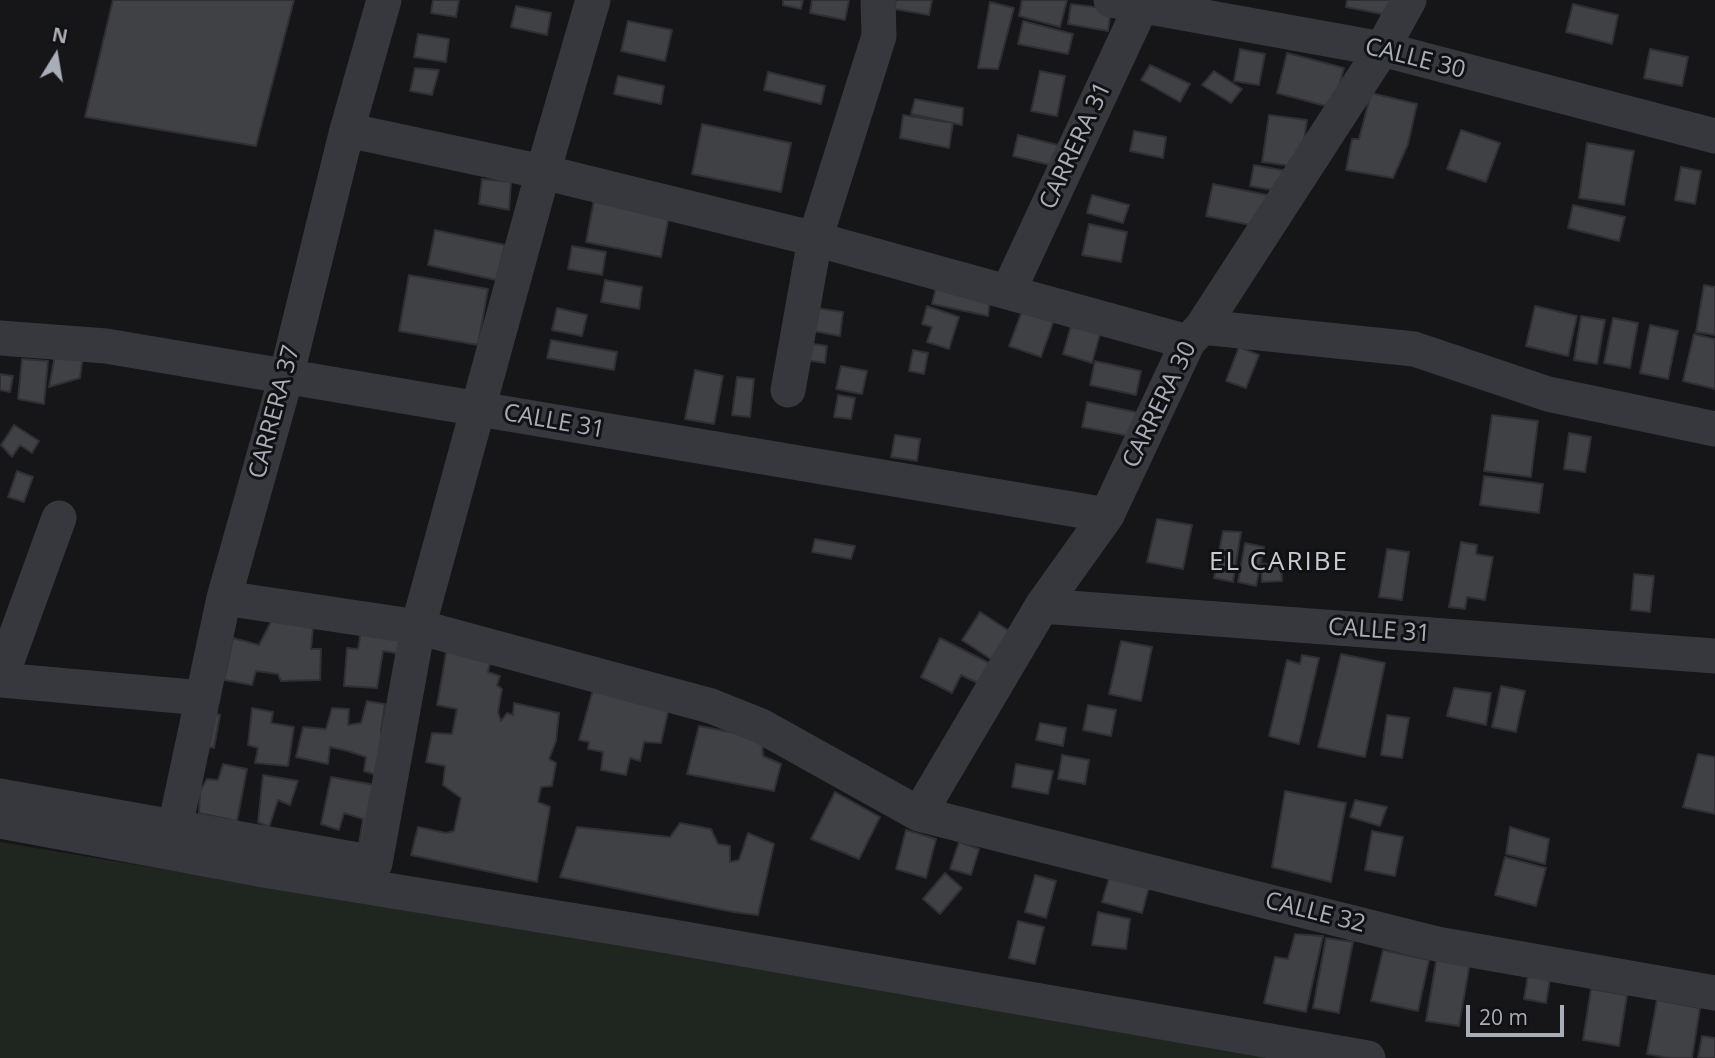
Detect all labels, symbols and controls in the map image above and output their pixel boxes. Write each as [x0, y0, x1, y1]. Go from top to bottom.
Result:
north arrow [21, 21, 91, 91]
text: N [50, 21, 70, 50]
street label: CALLE 30 [1362, 33, 1468, 85]
street label: CARRERA 31 [1034, 78, 1118, 214]
street label: CARRERA 30 [1117, 337, 1203, 473]
street label: CARRERA 37 [243, 342, 307, 482]
street label: CALLE 31 [501, 399, 607, 445]
district label: EL CARIBE [1210, 547, 1348, 579]
street label: CALLE 31 [1327, 613, 1431, 649]
street label: CALLE 32 [1262, 887, 1368, 939]
scale bar [1470, 992, 1568, 1036]
text: 20 m [1479, 1003, 1528, 1031]

